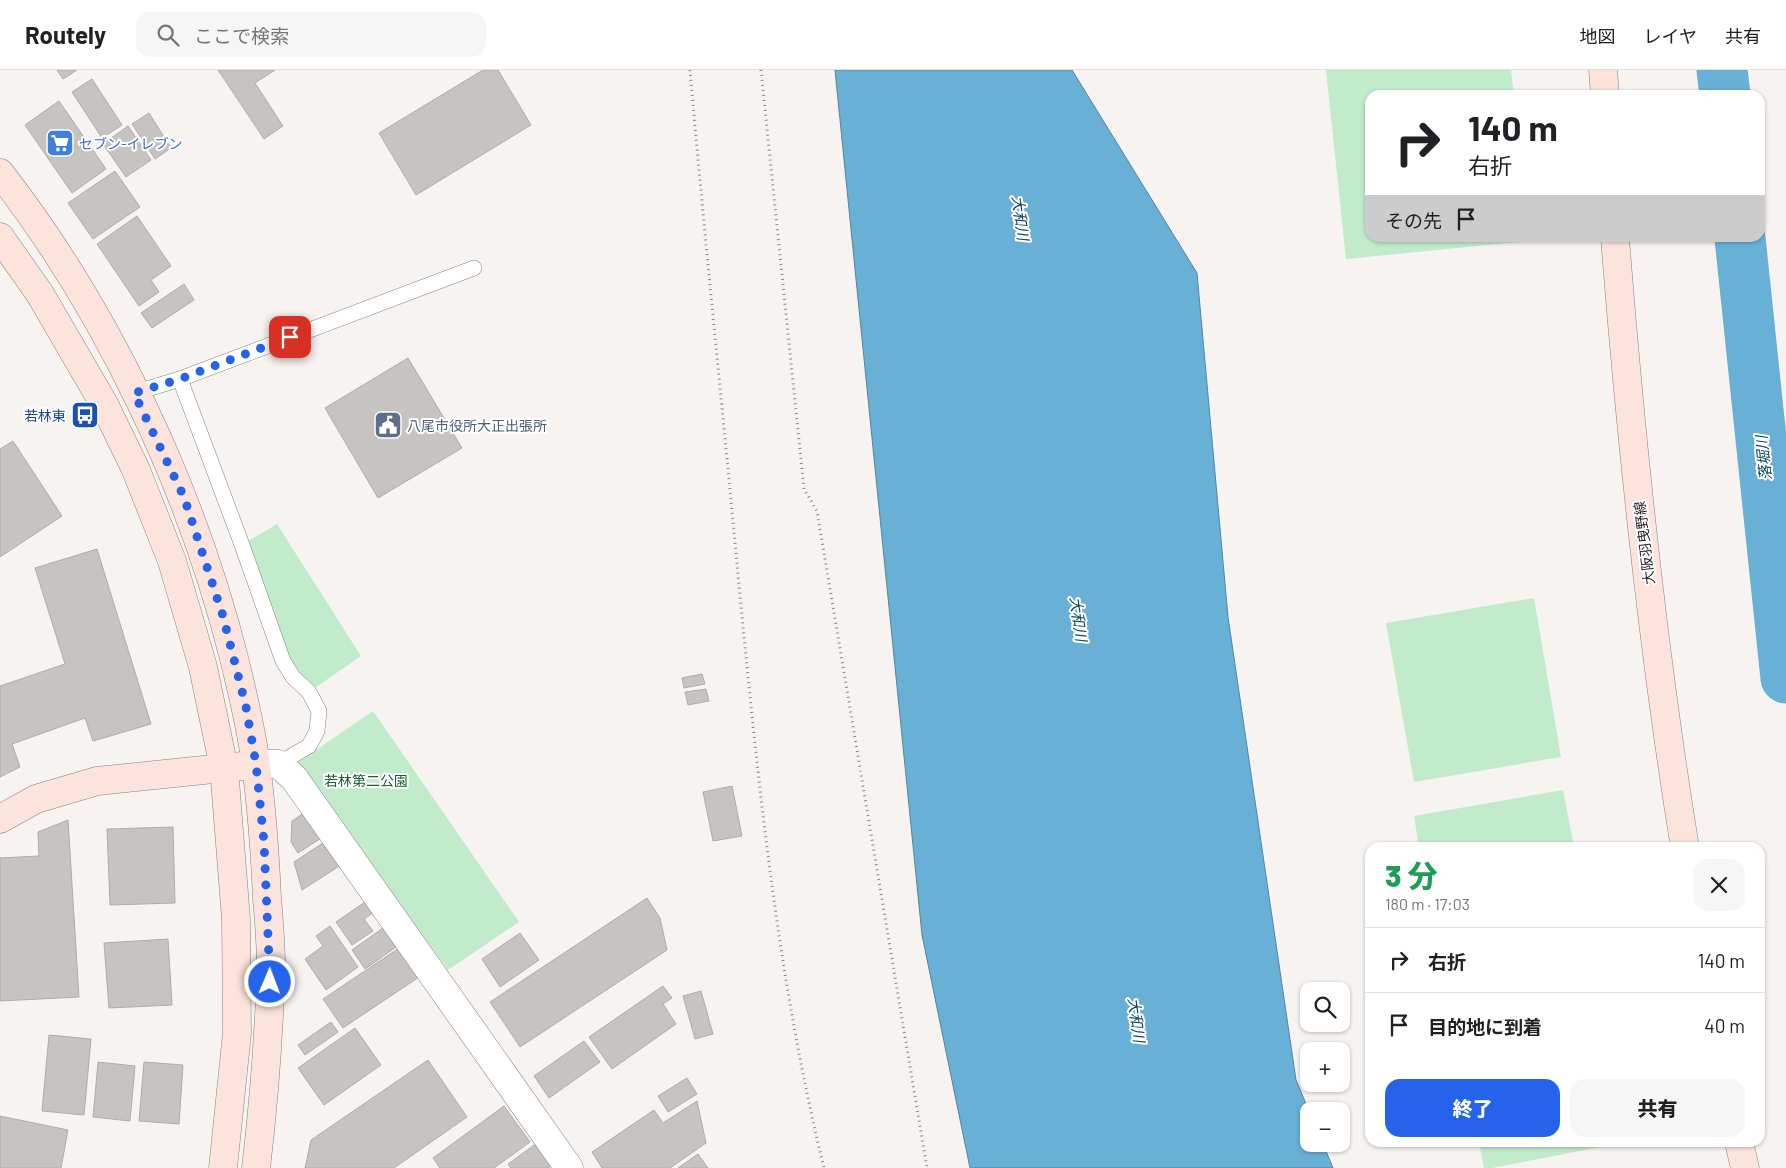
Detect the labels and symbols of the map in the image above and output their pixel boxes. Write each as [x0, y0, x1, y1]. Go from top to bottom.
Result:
supermarket icon: セブン-イレブン [45, 128, 75, 158]
place label: セブン-イレブン [79, 135, 183, 152]
water label: 大和川 [1009, 194, 1033, 244]
pin [269, 316, 311, 358]
bus stop icon: 若林東 [70, 400, 100, 430]
place label: 若林東 [24, 407, 66, 424]
public building icon: 八尾市役所大正出張所 [373, 410, 403, 440]
place label: 八尾市役所大正出張所 [407, 417, 547, 434]
water label: 落堀川 [1751, 433, 1774, 481]
street label: 大阪羽曳野線 [1630, 500, 1658, 586]
water label: 大和川 [1067, 595, 1091, 645]
park label: 若林第二公園 [324, 772, 408, 789]
position arrow [243, 955, 295, 1007]
water label: 大和川 [1125, 996, 1149, 1046]

